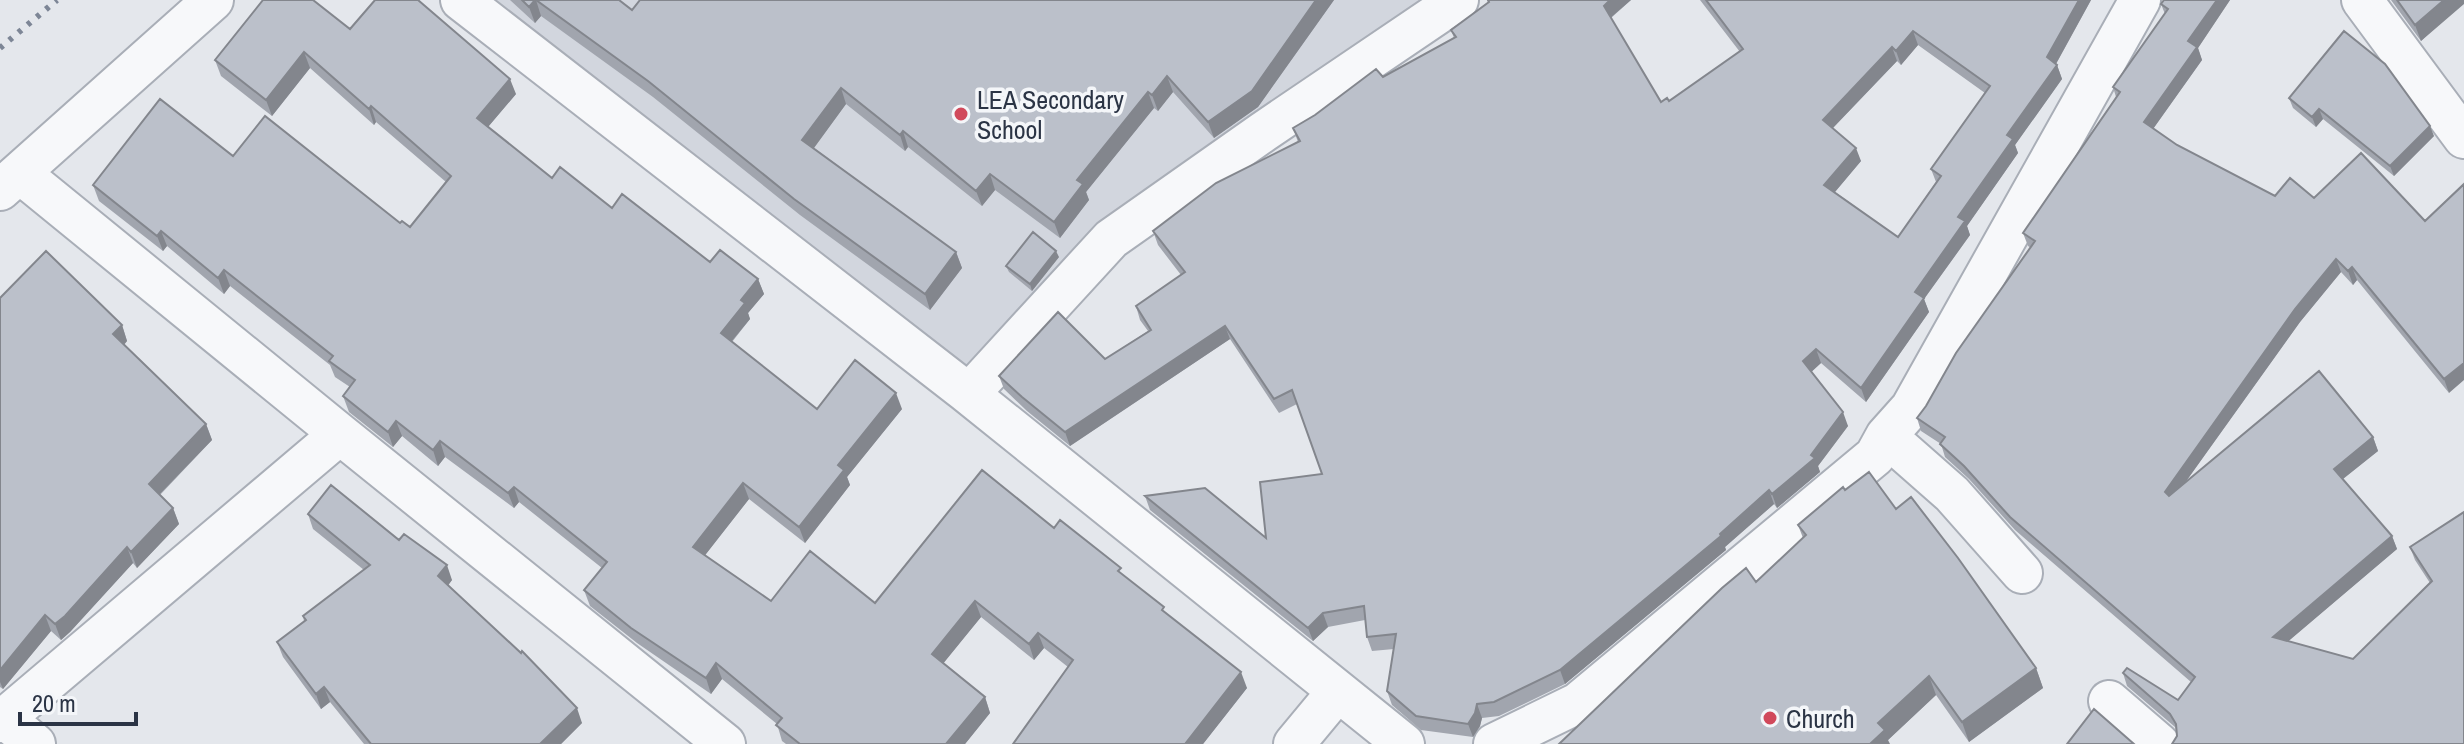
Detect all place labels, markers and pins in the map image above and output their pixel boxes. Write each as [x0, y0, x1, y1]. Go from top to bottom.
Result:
place label: LEA Secondary School [977, 82, 1124, 147]
marker: LEA Secondary School [952, 105, 970, 123]
place label: Church [1786, 701, 1855, 736]
marker: Church [1761, 709, 1779, 727]

